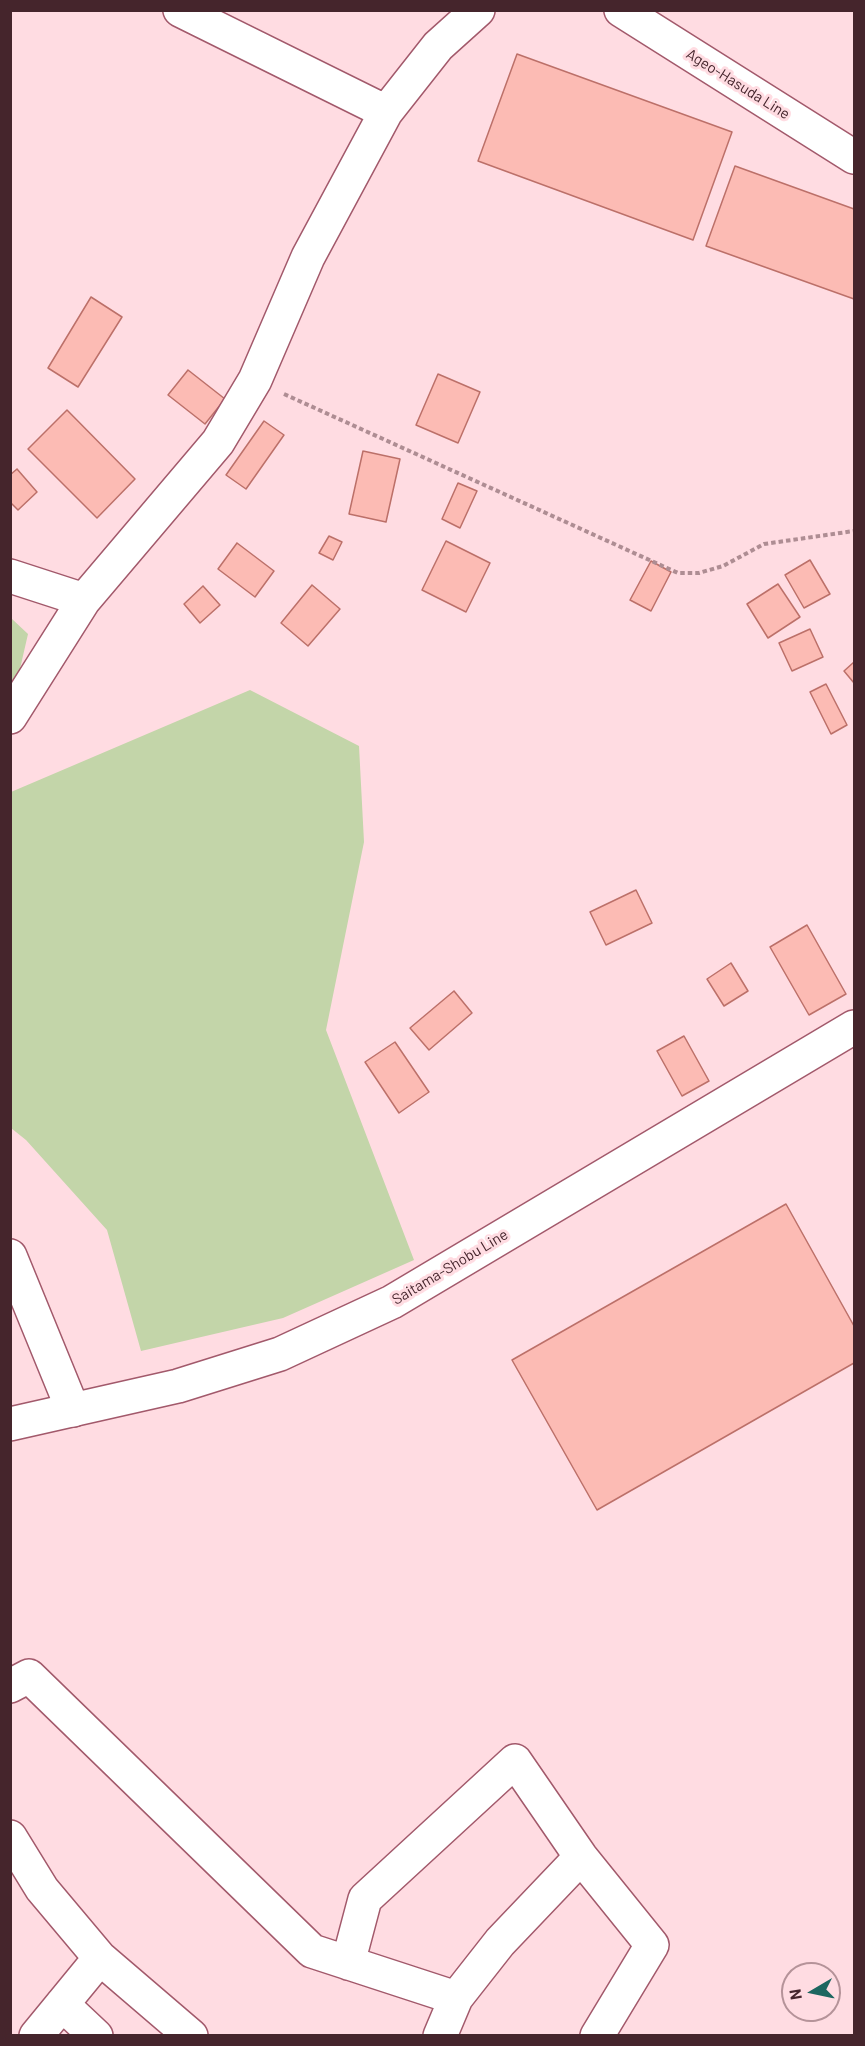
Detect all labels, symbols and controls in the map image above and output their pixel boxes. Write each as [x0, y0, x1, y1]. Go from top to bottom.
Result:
street label: Ageo-Hasuda Line [683, 45, 793, 123]
street label: Saitama-Shobu Line [389, 1225, 511, 1309]
north arrow [781, 1962, 841, 2022]
text: N [784, 1988, 805, 2001]

